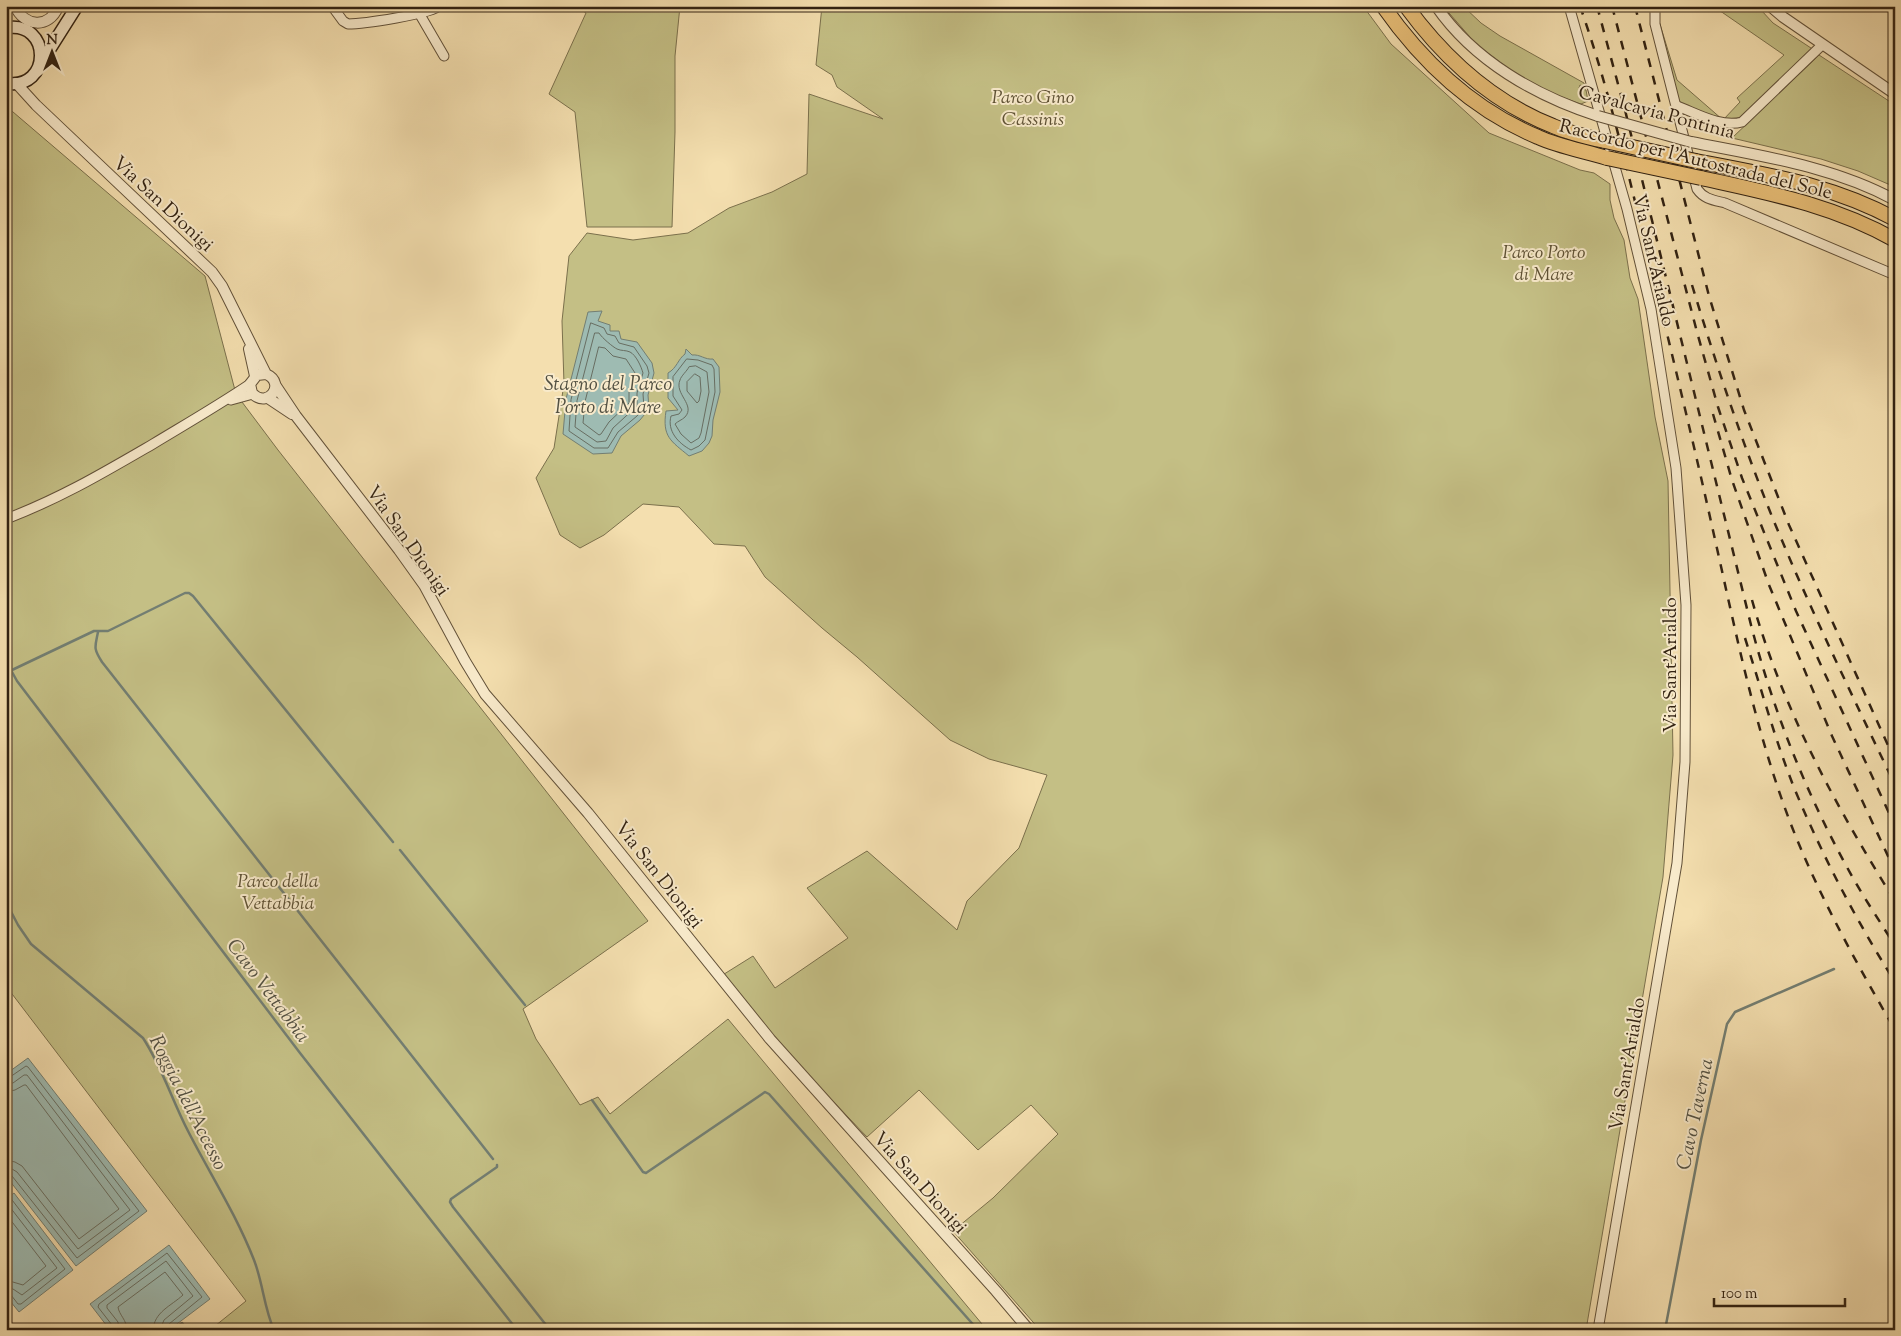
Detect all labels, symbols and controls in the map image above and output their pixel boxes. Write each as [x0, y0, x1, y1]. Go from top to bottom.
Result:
north arrow [28, 28, 78, 78]
text: N [46, 31, 58, 51]
street label: Cavalcavia Pontinia [1575, 80, 1738, 147]
park label: Parco Gino Cassinis [992, 85, 1074, 134]
street label: Raccordo per l'Autostrada del Sole [1556, 113, 1835, 207]
street label: Via San Dionigi [106, 151, 219, 259]
street label: Via Sant'Arialdo [1624, 192, 1681, 330]
park label: Parco Porto di Mare [1503, 240, 1586, 289]
water label: Stagno del Parco Porto di Mare [544, 371, 672, 423]
street label: Via San Dionigi [359, 481, 455, 602]
street label: Via Sant'Arialdo [1658, 597, 1685, 733]
street label: Via San Dionigi [607, 816, 709, 935]
park label: Parco della Vettabbia [237, 869, 319, 918]
water label: Cavo Vettabbia [218, 933, 316, 1050]
street label: Via Sant'Arialdo [1603, 995, 1654, 1133]
water label: Roggia dell'Accesso [140, 1031, 233, 1176]
water label: Cavo Taverna [1671, 1056, 1722, 1173]
street label: Via San Dionigi [866, 1126, 973, 1241]
scale bar [1714, 1276, 1845, 1308]
text: 100 m [1721, 1284, 1758, 1305]

